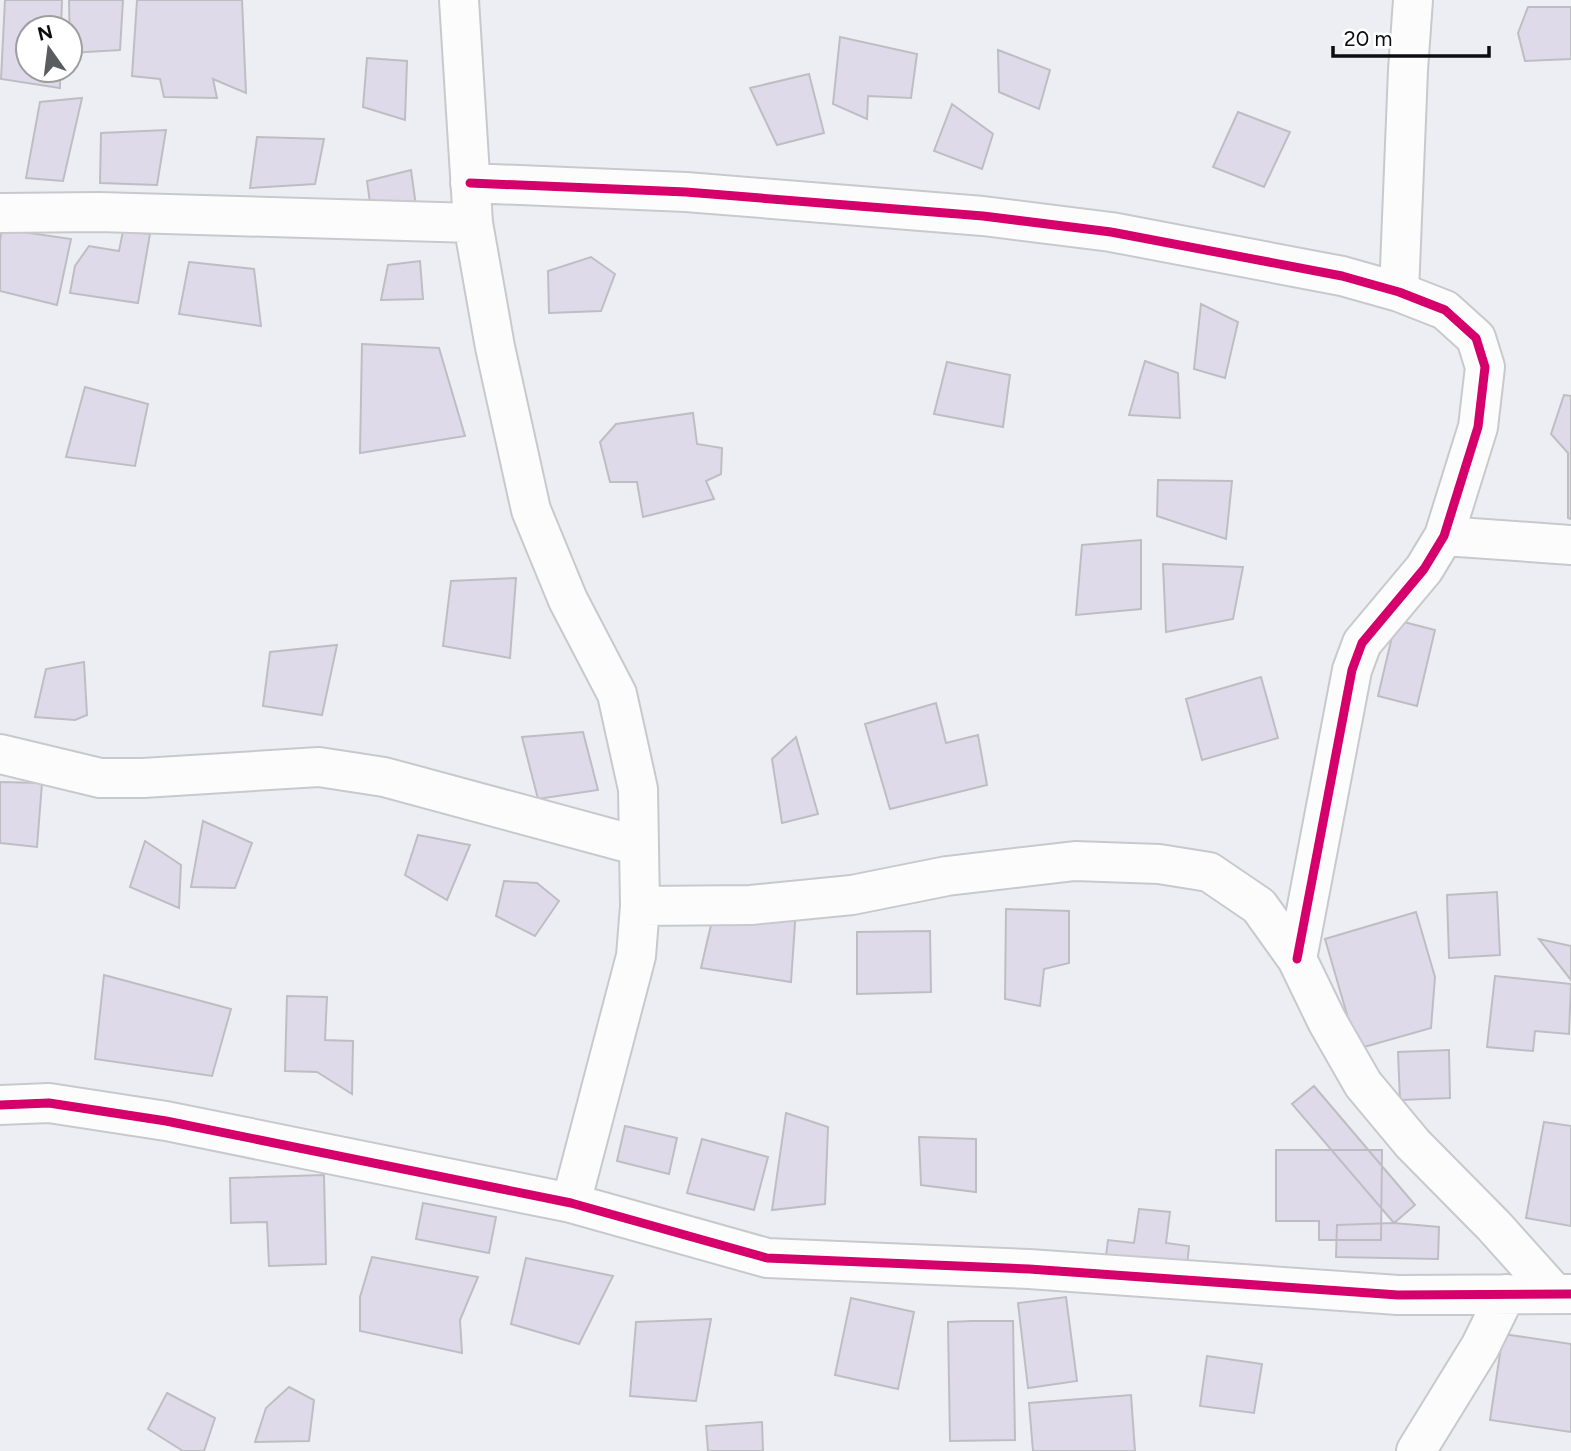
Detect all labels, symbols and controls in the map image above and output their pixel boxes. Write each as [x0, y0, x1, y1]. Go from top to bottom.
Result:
north arrow [14, 14, 84, 84]
scale bar [1333, 14, 1489, 58]
text: N [35, 20, 55, 46]
text: 20 m [1344, 26, 1392, 51]

